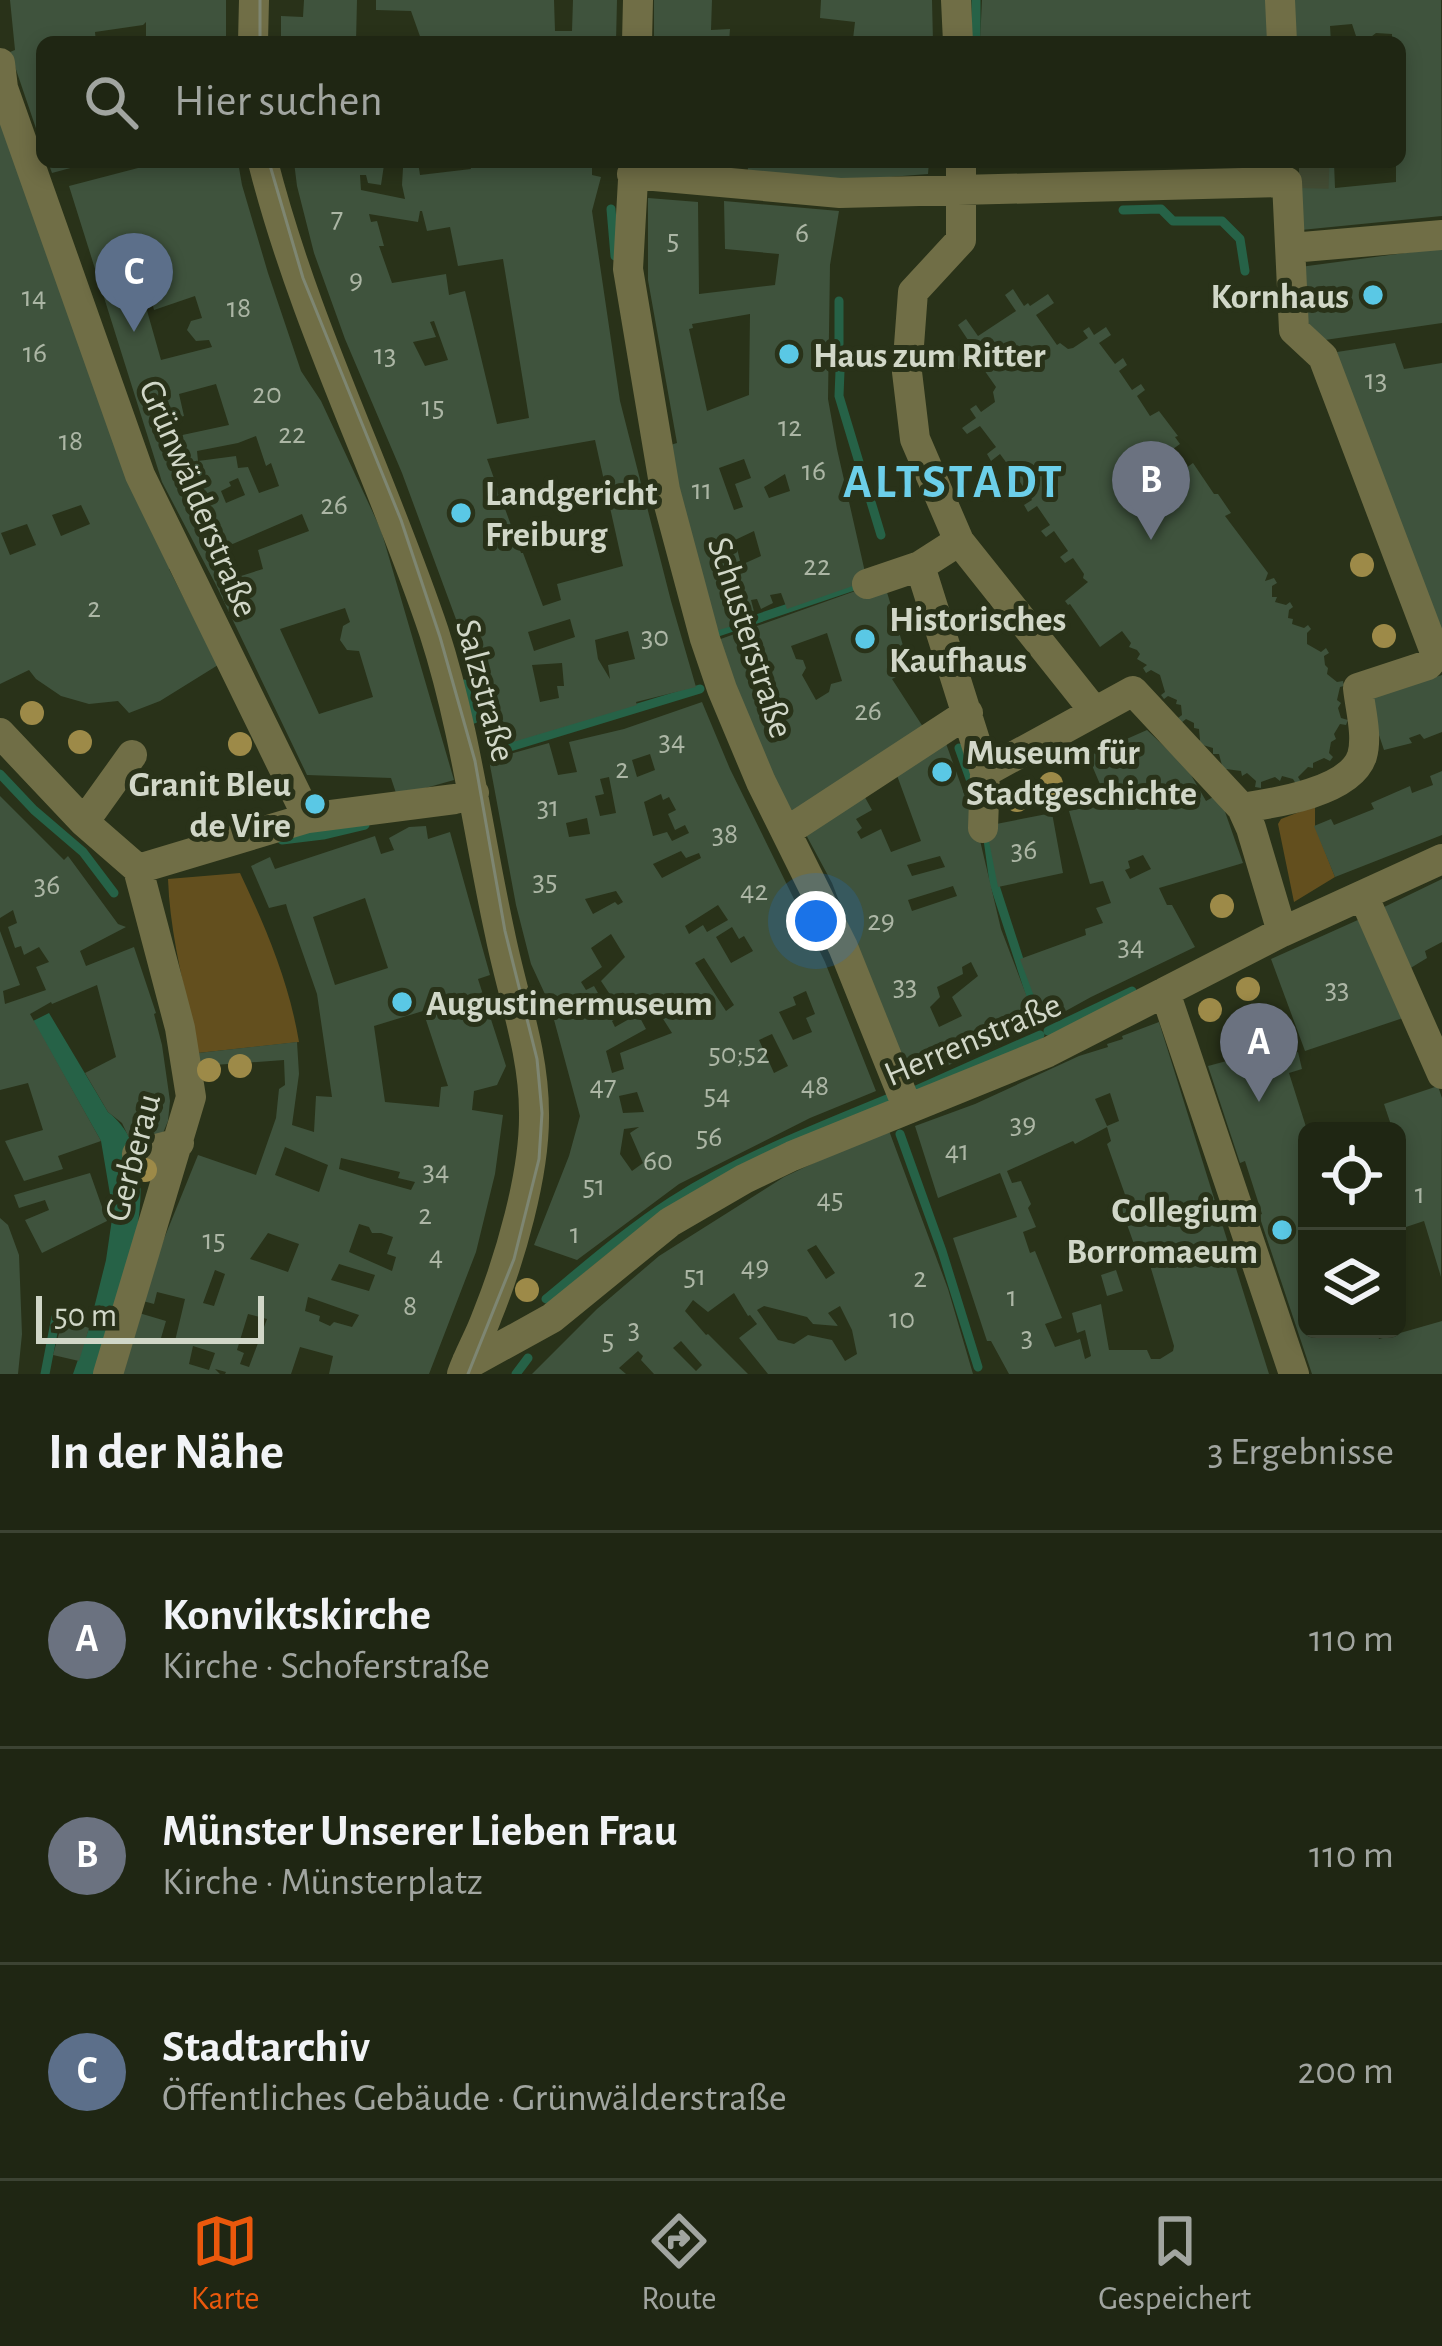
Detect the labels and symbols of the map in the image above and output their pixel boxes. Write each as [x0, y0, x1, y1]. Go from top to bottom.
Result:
house number: 7 [331, 203, 343, 233]
house number: 6 [795, 218, 809, 248]
house number: 5 [667, 225, 679, 255]
pin: C [95, 233, 173, 332]
house number: 9 [349, 265, 363, 295]
place label: Kornhaus [1211, 279, 1349, 315]
house number: 14 [22, 282, 46, 312]
marker: Kornhaus [1360, 282, 1386, 308]
house number: 18 [227, 293, 251, 323]
house number: 16 [23, 338, 47, 368]
place label: Haus zum Ritter [813, 338, 1046, 374]
house number: 13 [374, 340, 396, 370]
marker: Haus zum Ritter [776, 341, 802, 367]
house number: 13 [1365, 365, 1387, 395]
street label: Grünwälderstraße [132, 375, 264, 623]
house number: 20 [252, 379, 282, 409]
house number: 15 [422, 392, 444, 422]
house number: 12 [778, 412, 802, 442]
house number: 22 [278, 419, 306, 449]
house number: 18 [59, 426, 83, 456]
pin: B [1112, 441, 1190, 540]
house number: 16 [802, 456, 826, 486]
district label: ALTSTADT [843, 459, 1065, 507]
house number: 11 [692, 475, 712, 505]
place label: Landgericht Freiburg [485, 476, 658, 553]
house number: 26 [320, 490, 348, 520]
marker: Landgericht Freiburg [448, 500, 474, 526]
street label: Schusterstraße [701, 533, 800, 743]
house number: 22 [803, 551, 831, 581]
house number: 2 [87, 593, 101, 623]
place label: Historisches Kaufhaus [889, 602, 1066, 679]
street label: Salzstraße [449, 615, 521, 766]
house number: 30 [641, 622, 669, 652]
marker: Historisches Kaufhaus [852, 626, 878, 652]
house number: 26 [854, 696, 882, 726]
house number: 34 [659, 726, 685, 756]
place label: Museum für Stadtgeschichte [966, 735, 1197, 812]
house number: 2 [615, 754, 629, 784]
marker: Museum für Stadtgeschichte [929, 759, 955, 785]
place label: Granit Bleu de Vire [129, 767, 291, 844]
marker: Granit Bleu de Vire [302, 791, 328, 817]
house number: 31 [537, 792, 559, 822]
house number: 38 [712, 819, 738, 849]
house number: 36 [1011, 835, 1037, 865]
house number: 35 [533, 866, 557, 896]
house number: 36 [34, 870, 60, 900]
house number: 42 [740, 876, 768, 906]
your location [786, 891, 846, 951]
house number: 29 [867, 906, 895, 936]
house number: 34 [1118, 931, 1144, 961]
house number: 33 [893, 971, 917, 1001]
house number: 33 [1325, 974, 1349, 1004]
place label: Augustinermuseum [426, 986, 713, 1022]
street label: Herrenstraße [879, 987, 1066, 1093]
marker: Augustinermuseum [389, 989, 415, 1015]
pin: A [1220, 1003, 1298, 1102]
house number: 50;52 [708, 1039, 770, 1069]
house number: 47 [590, 1071, 616, 1101]
house number: 48 [801, 1071, 829, 1101]
house number: 54 [704, 1080, 730, 1110]
street label: Gerberau [99, 1090, 167, 1225]
house number: 39 [1010, 1109, 1036, 1139]
house number: 56 [696, 1122, 722, 1152]
house number: 41 [945, 1136, 969, 1166]
house number: 60 [643, 1146, 673, 1176]
house number: 34 [423, 1156, 449, 1186]
house number: 51 [583, 1171, 605, 1201]
house number: 1 [1415, 1179, 1425, 1209]
house number: 45 [817, 1184, 843, 1214]
place label: Collegium Borromaeum [1066, 1193, 1258, 1270]
house number: 2 [418, 1200, 432, 1230]
marker: Collegium Borromaeum [1269, 1217, 1295, 1243]
house number: 1 [570, 1219, 580, 1249]
house number: 15 [203, 1225, 225, 1255]
house number: 4 [429, 1241, 443, 1271]
house number: 49 [741, 1252, 769, 1282]
house number: 51 [684, 1261, 706, 1291]
house number: 2 [913, 1263, 927, 1293]
house number: 1 [1007, 1282, 1017, 1312]
scale bar [36, 1290, 264, 1343]
house number: 8 [403, 1291, 417, 1321]
house number: 10 [889, 1304, 915, 1334]
house number: 3 [628, 1314, 640, 1344]
house number: 3 [1021, 1322, 1033, 1352]
house number: 5 [602, 1325, 614, 1355]

